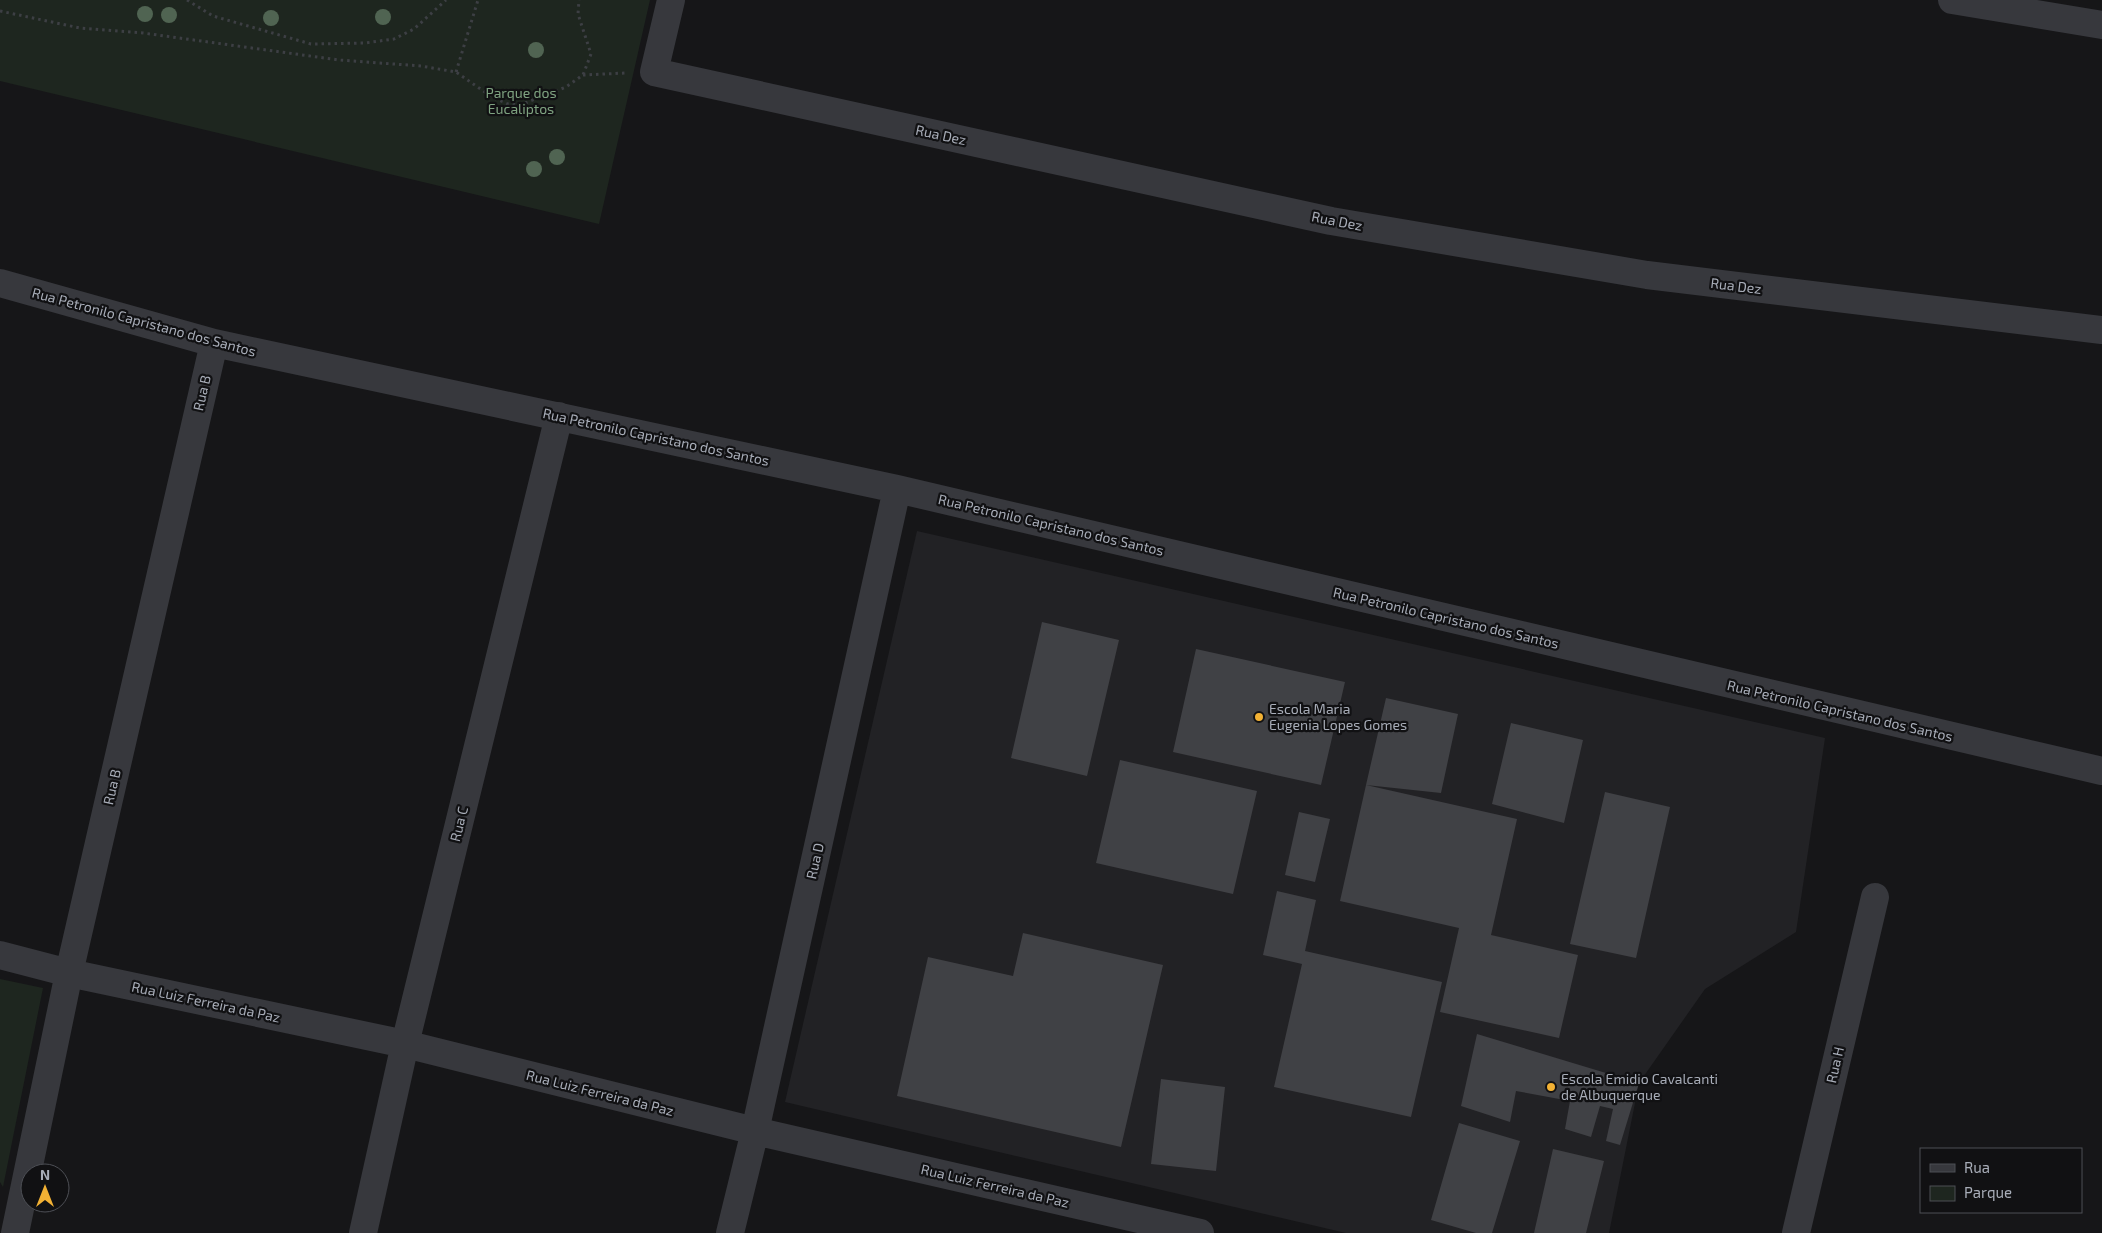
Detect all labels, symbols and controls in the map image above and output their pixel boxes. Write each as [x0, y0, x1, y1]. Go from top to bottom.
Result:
park label: Parque dos Eucaliptos [485, 84, 557, 117]
street label: Rua Dez [914, 121, 968, 148]
street label: Rua Dez [1310, 207, 1364, 234]
street label: Rua Dez [1710, 274, 1763, 297]
street label: Rua Petronilo Capristano dos Santos [30, 283, 258, 360]
street label: Rua B [189, 373, 214, 412]
street label: Rua Petronilo Capristano dos Santos [541, 404, 771, 469]
street label: Rua Petronilo Capristano dos Santos [937, 490, 1166, 559]
street label: Rua Petronilo Capristano dos Santos [1332, 583, 1561, 652]
street label: Rua Petronilo Capristano dos Santos [1726, 676, 1955, 745]
place label: Escola Maria Eugenia Lopes Gomes [1269, 700, 1407, 733]
marker: Escola Maria Eugenia Lopes Gomes [1253, 711, 1265, 723]
street label: Rua B [99, 767, 124, 806]
street label: Rua C [446, 805, 471, 843]
street label: Rua D [802, 841, 827, 881]
street label: Rua Luiz Ferreira da Paz [130, 977, 282, 1026]
street label: Rua H [1822, 1045, 1847, 1085]
street label: Rua Luiz Ferreira da Paz [525, 1066, 676, 1119]
place label: Escola Emidio Cavalcanti de Albuquerque [1561, 1070, 1718, 1103]
marker: Escola Emidio Cavalcanti de Albuquerque [1545, 1081, 1557, 1093]
legend [1920, 1148, 2082, 1213]
text: Rua [1964, 1158, 1990, 1176]
street label: Rua Luiz Ferreira da Paz [919, 1160, 1071, 1211]
north arrow [20, 1163, 70, 1213]
text: N [40, 1166, 50, 1183]
text: Parque [1964, 1183, 2012, 1201]

